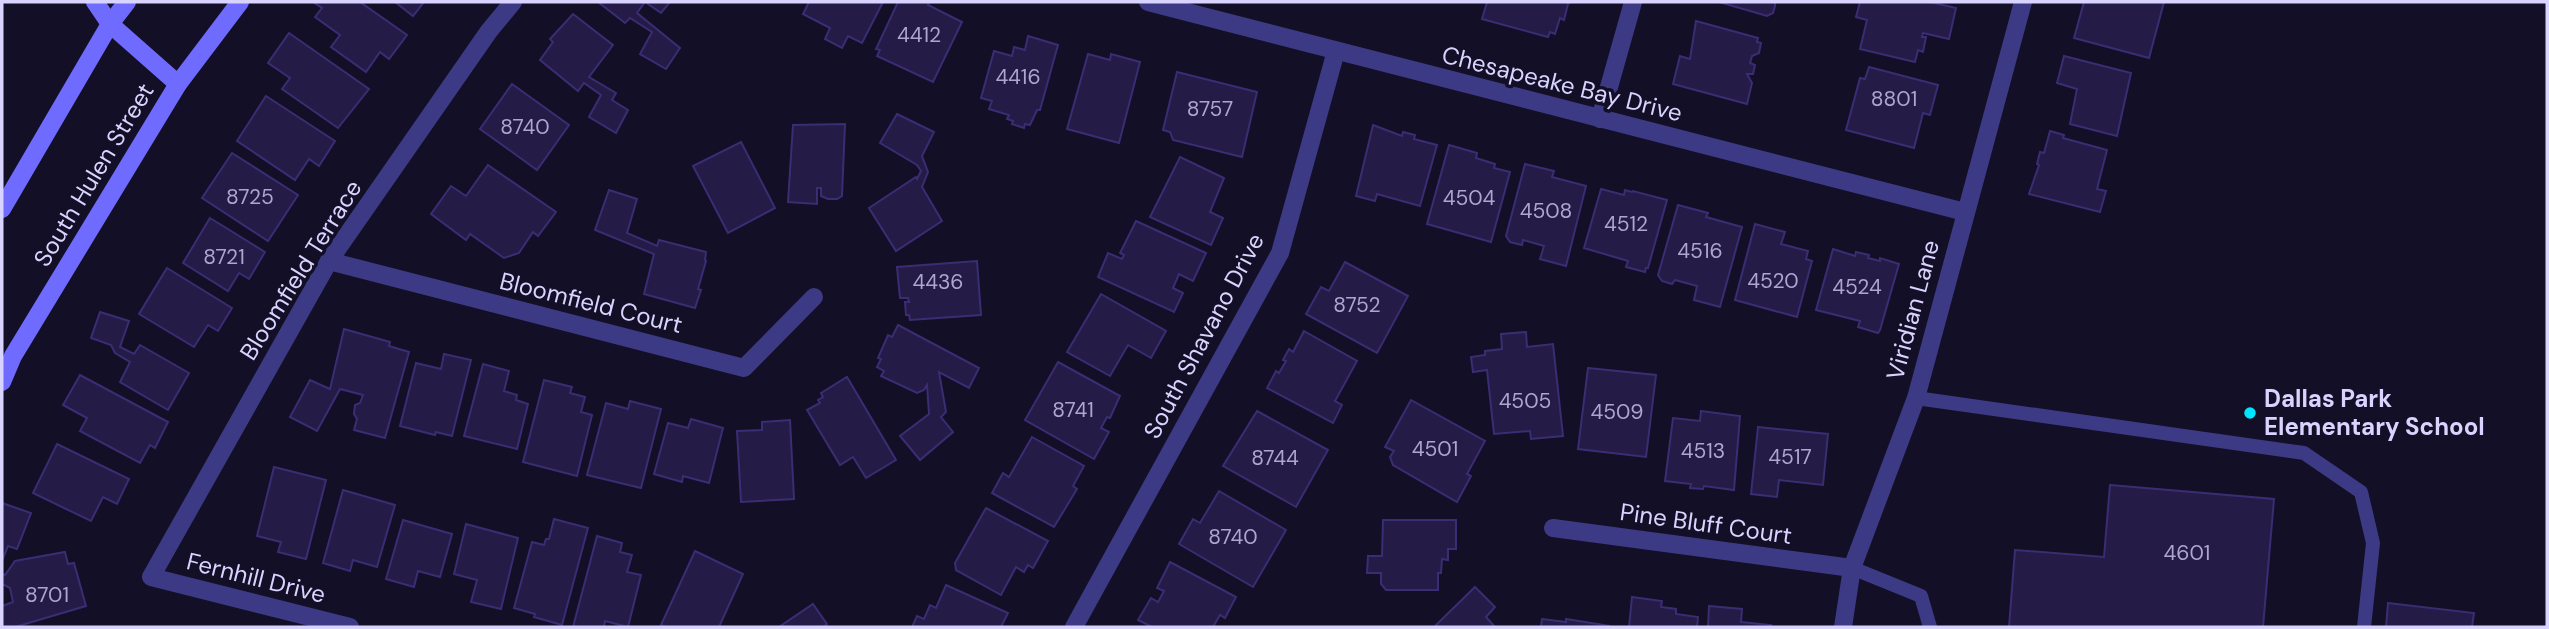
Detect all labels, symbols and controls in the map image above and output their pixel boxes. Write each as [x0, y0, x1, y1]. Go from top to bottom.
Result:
house number: 4412 [897, 21, 941, 49]
street label: Chesapeake Bay Drive [1439, 39, 1685, 128]
house number: 4416 [995, 63, 1041, 91]
street label: South Hulen Street [27, 77, 161, 272]
house number: 8801 [1871, 85, 1917, 113]
house number: 8757 [1187, 95, 1233, 123]
house number: 8740 [500, 113, 550, 141]
street label: Bloomfield Terrace [233, 174, 368, 366]
house number: 8725 [226, 183, 274, 211]
house number: 4504 [1443, 184, 1496, 212]
house number: 4508 [1520, 197, 1572, 225]
house number: 4512 [1604, 210, 1648, 238]
street label: South Shavano Drive [1136, 228, 1271, 444]
house number: 4516 [1677, 237, 1723, 265]
street label: Viridian Lane [1879, 237, 1946, 383]
house number: 8721 [203, 243, 245, 271]
street label: Bloomfield Court [497, 265, 686, 340]
house number: 4520 [1747, 267, 1799, 295]
house number: 4436 [912, 268, 964, 296]
house number: 4524 [1832, 273, 1882, 301]
house number: 8752 [1333, 291, 1381, 319]
place label: Dallas Park Elementary School [2264, 383, 2485, 442]
house number: 4505 [1499, 387, 1551, 415]
house number: 8741 [1052, 396, 1094, 424]
house number: 4509 [1590, 398, 1644, 426]
marker: Dallas Park Elementary School [2242, 405, 2258, 421]
house number: 4501 [1412, 435, 1458, 463]
house number: 4513 [1681, 437, 1725, 465]
house number: 4517 [1768, 443, 1812, 471]
house number: 8744 [1251, 444, 1299, 472]
street label: Pine Bluff Court [1618, 496, 1794, 551]
house number: 8740 [1208, 523, 1258, 551]
house number: 4601 [2164, 539, 2210, 567]
street label: Fernhill Drive [183, 545, 329, 610]
house number: 8701 [25, 581, 69, 609]

